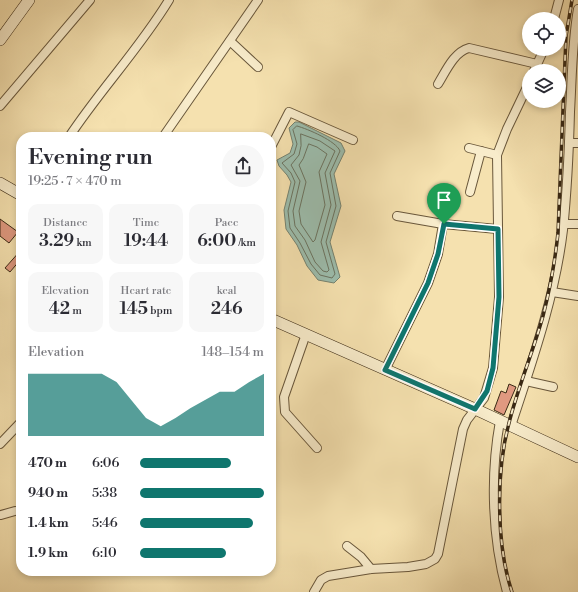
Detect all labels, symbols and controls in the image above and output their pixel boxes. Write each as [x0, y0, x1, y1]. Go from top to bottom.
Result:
map controls [522, 12, 566, 108]
button: locate [522, 12, 566, 56]
button: layers [522, 64, 566, 108]
text: Evening run [28, 144, 153, 171]
button: share [222, 145, 264, 187]
text: 19:25 · 7 × 470 m [28, 173, 122, 189]
pin [427, 183, 461, 224]
icon: arrive [433, 189, 455, 211]
text: Distance [43, 216, 88, 230]
text: Time [133, 216, 159, 230]
text: Pace [215, 216, 238, 230]
text: 3.29 [39, 230, 74, 252]
text: 19:44 [124, 230, 168, 252]
text: 6:00 [197, 230, 236, 252]
text: km [74, 236, 92, 250]
text: /km [236, 236, 256, 250]
text: Elevation [42, 284, 89, 298]
text: Heart rate [121, 284, 171, 298]
text: kcal [217, 284, 237, 298]
text: 42 [49, 298, 70, 320]
text: 145 [120, 298, 148, 320]
text: 246 [211, 298, 243, 320]
text: m [70, 304, 82, 318]
text: bpm [148, 304, 172, 318]
text: Elevation [28, 344, 84, 360]
text: 148–154 m [201, 344, 264, 360]
text: 470 m [28, 455, 67, 471]
text: 6:06 [92, 455, 119, 471]
text: 940 m [28, 485, 68, 501]
text: 5:38 [92, 485, 117, 501]
text: 1.4 km [28, 515, 69, 531]
text: 5:46 [92, 515, 118, 531]
text: 1.9 km [28, 545, 68, 561]
text: 6:10 [92, 545, 117, 561]

